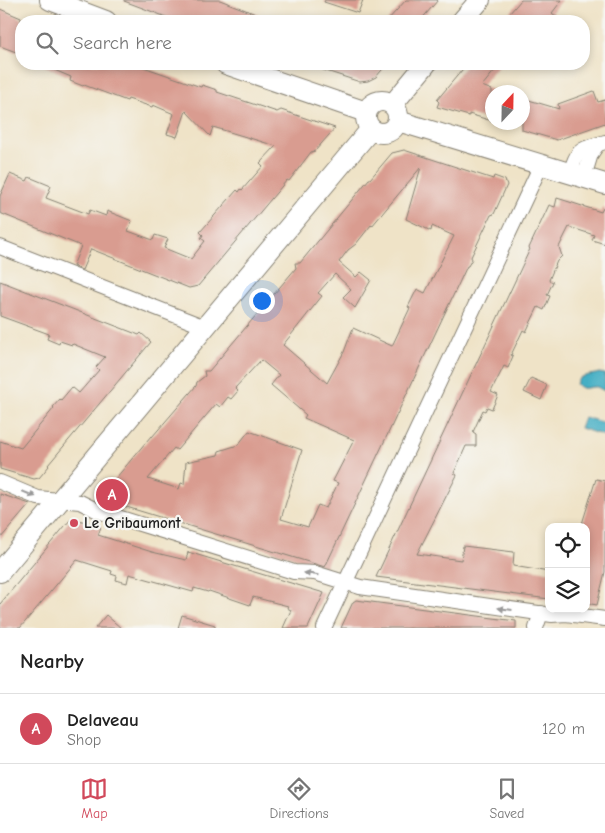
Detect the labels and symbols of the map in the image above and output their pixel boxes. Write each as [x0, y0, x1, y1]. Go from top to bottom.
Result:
north arrow [485, 85, 530, 130]
your location [249, 288, 275, 314]
pin: A [96, 476, 128, 514]
one-way arrow [22, 490, 37, 498]
place label: Le Gribaumont [84, 514, 182, 532]
marker: Le Gribaumont [68, 517, 80, 529]
one-way arrow [302, 569, 318, 577]
one-way arrow [496, 605, 512, 613]

